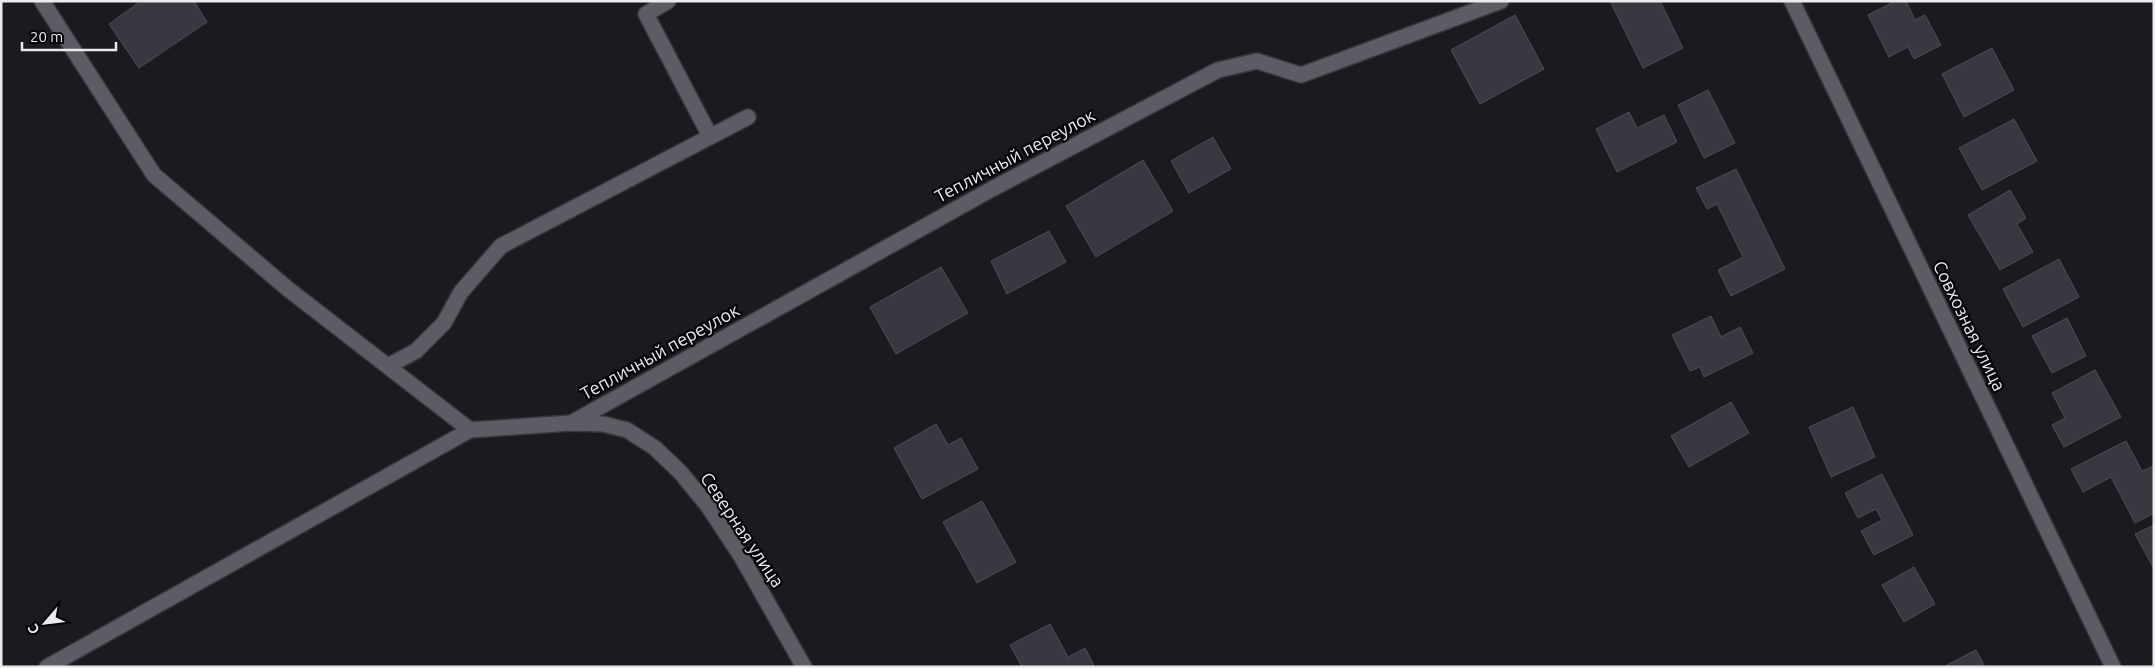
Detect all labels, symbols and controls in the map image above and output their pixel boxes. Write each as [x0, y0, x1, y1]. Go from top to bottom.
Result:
scale bar [22, 20, 116, 52]
text: 20 m [30, 28, 63, 45]
street label: Тепличный переулок [931, 104, 1098, 206]
street label: Совхозная улица [1930, 257, 2010, 394]
street label: Тепличный переулок [577, 299, 742, 403]
street label: Северная улица [697, 468, 789, 591]
north arrow [20, 598, 70, 648]
text: С [24, 621, 43, 637]

